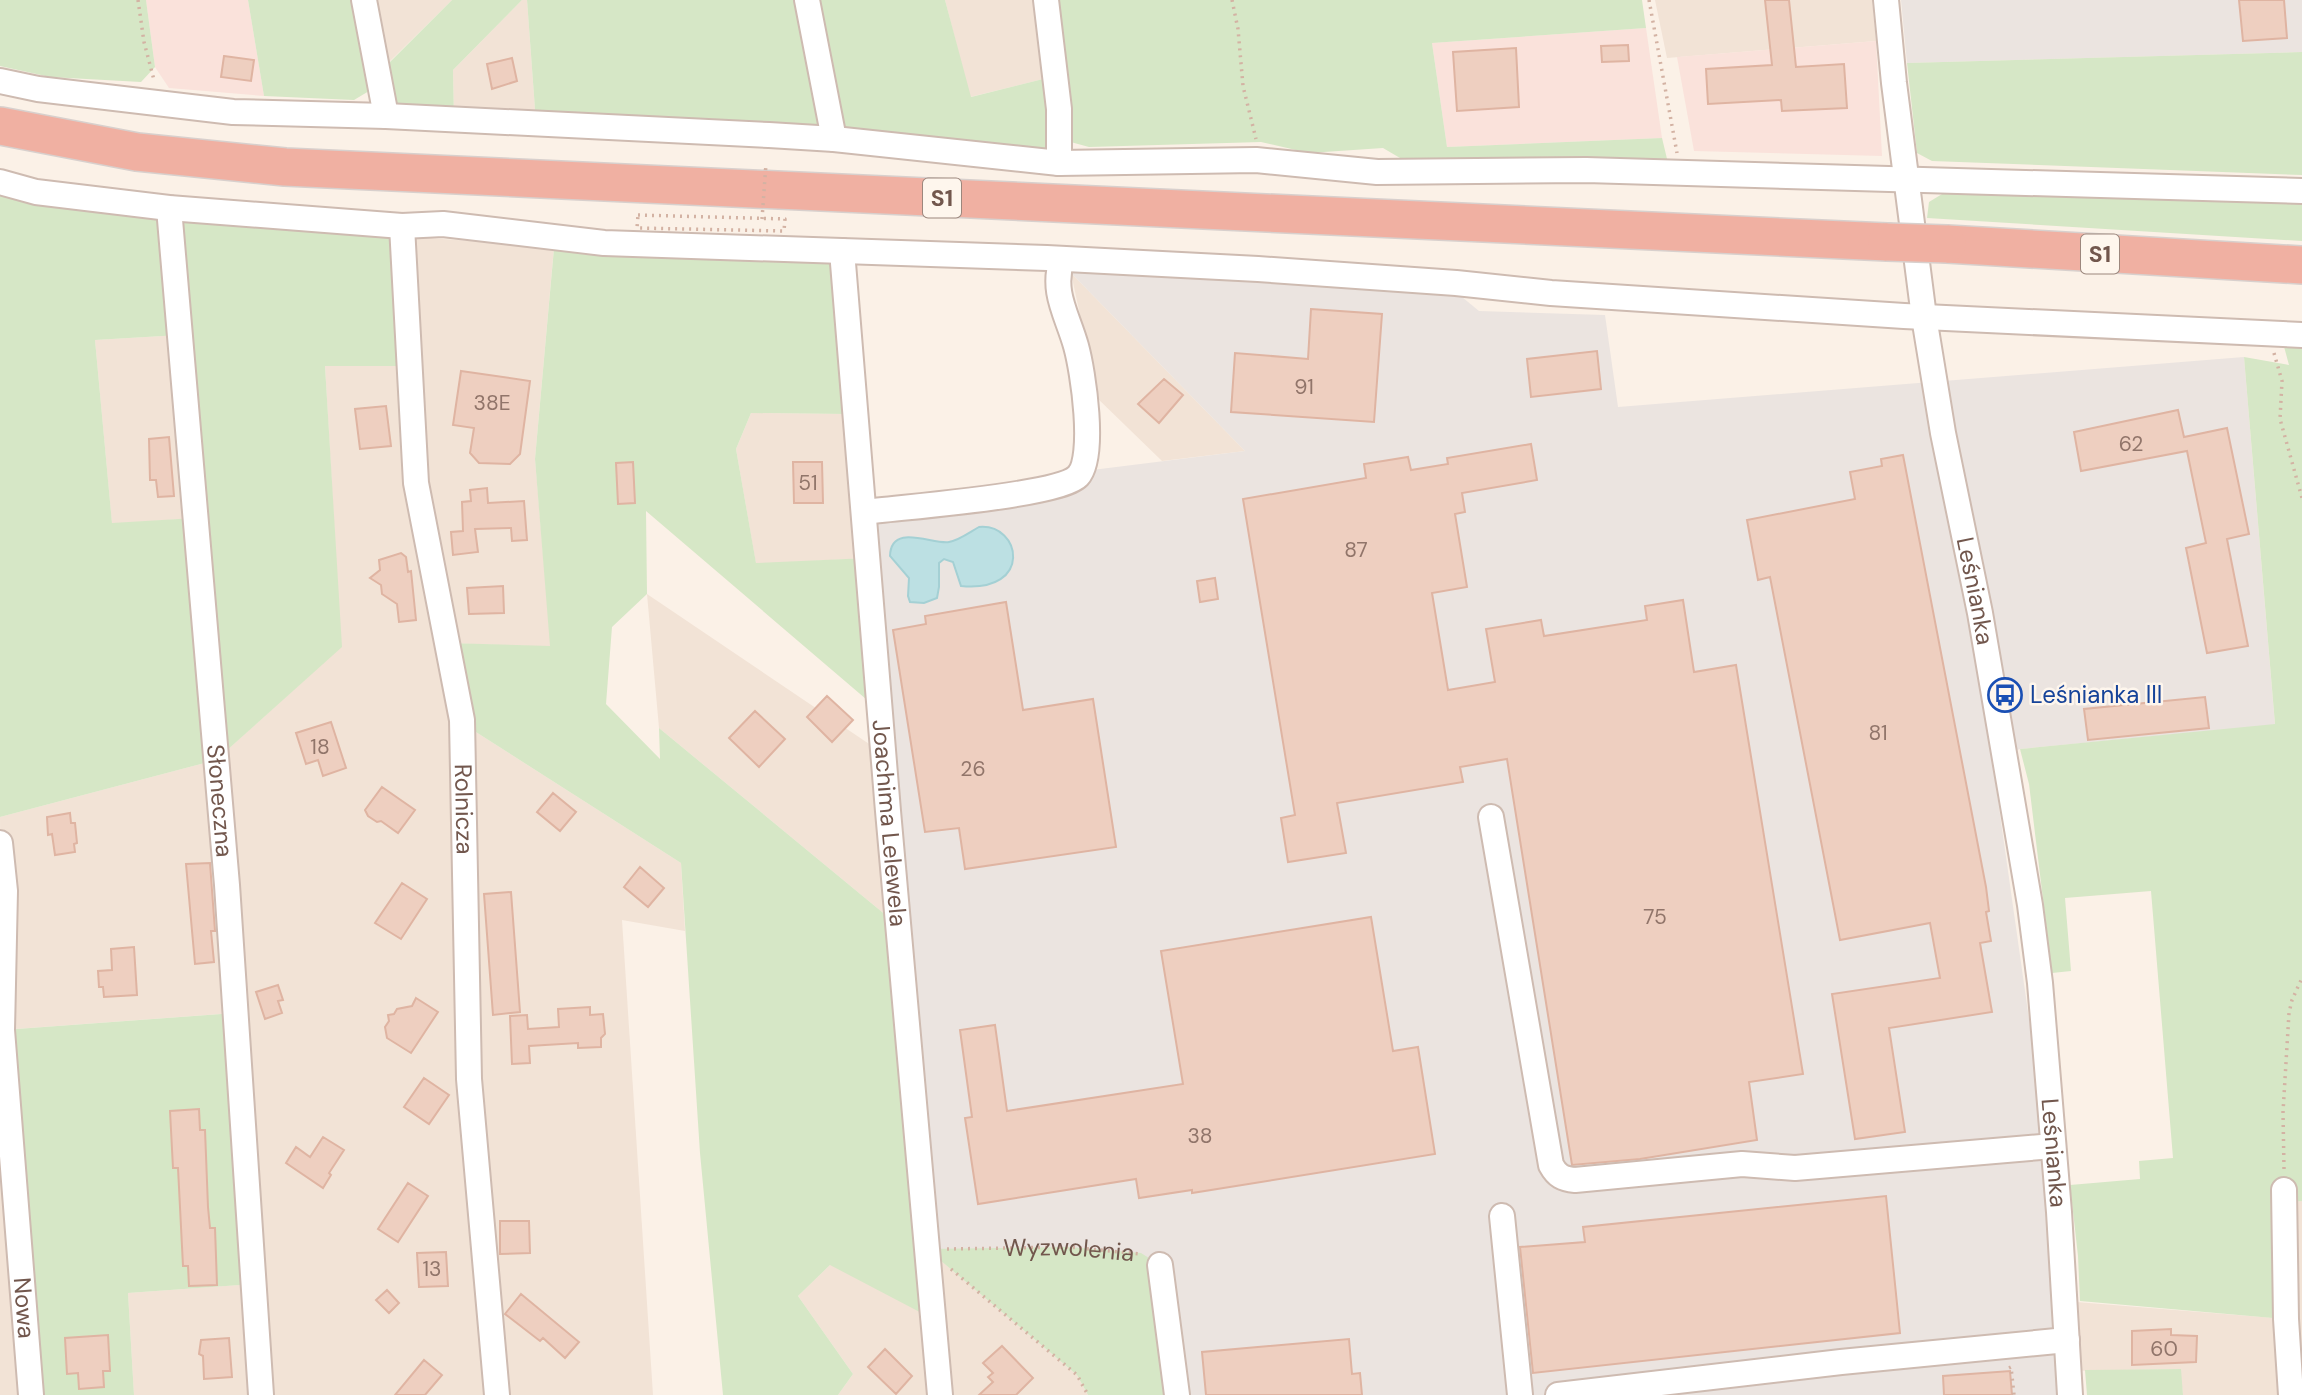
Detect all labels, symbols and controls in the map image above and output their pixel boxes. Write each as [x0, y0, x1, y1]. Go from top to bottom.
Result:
road number: S1 [923, 178, 961, 218]
road number: S1 [2081, 234, 2119, 274]
house number: 91 [1294, 373, 1314, 401]
house number: 38E [473, 389, 511, 417]
house number: 62 [2119, 430, 2143, 458]
house number: 51 [798, 469, 818, 497]
street label: Leśnianka [1950, 534, 2001, 647]
house number: 87 [1344, 536, 1368, 564]
bus stop icon: Leśnianka III [1986, 676, 2024, 714]
place label: Leśnianka III [2030, 679, 2162, 710]
street label: Joachima Lelewela [866, 718, 914, 928]
house number: 81 [1869, 719, 1887, 747]
house number: 18 [310, 733, 330, 761]
street label: Słoneczna [200, 743, 241, 858]
house number: 26 [960, 755, 986, 783]
street label: Rolnicza [448, 764, 481, 855]
house number: 75 [1643, 903, 1667, 931]
street label: Leśnianka [2035, 1097, 2075, 1209]
house number: 38 [1187, 1122, 1213, 1150]
street label: Wyzwolenia [1003, 1231, 1136, 1268]
house number: 13 [423, 1255, 441, 1283]
street label: Nowa [7, 1276, 42, 1340]
house number: 60 [2150, 1335, 2178, 1363]

